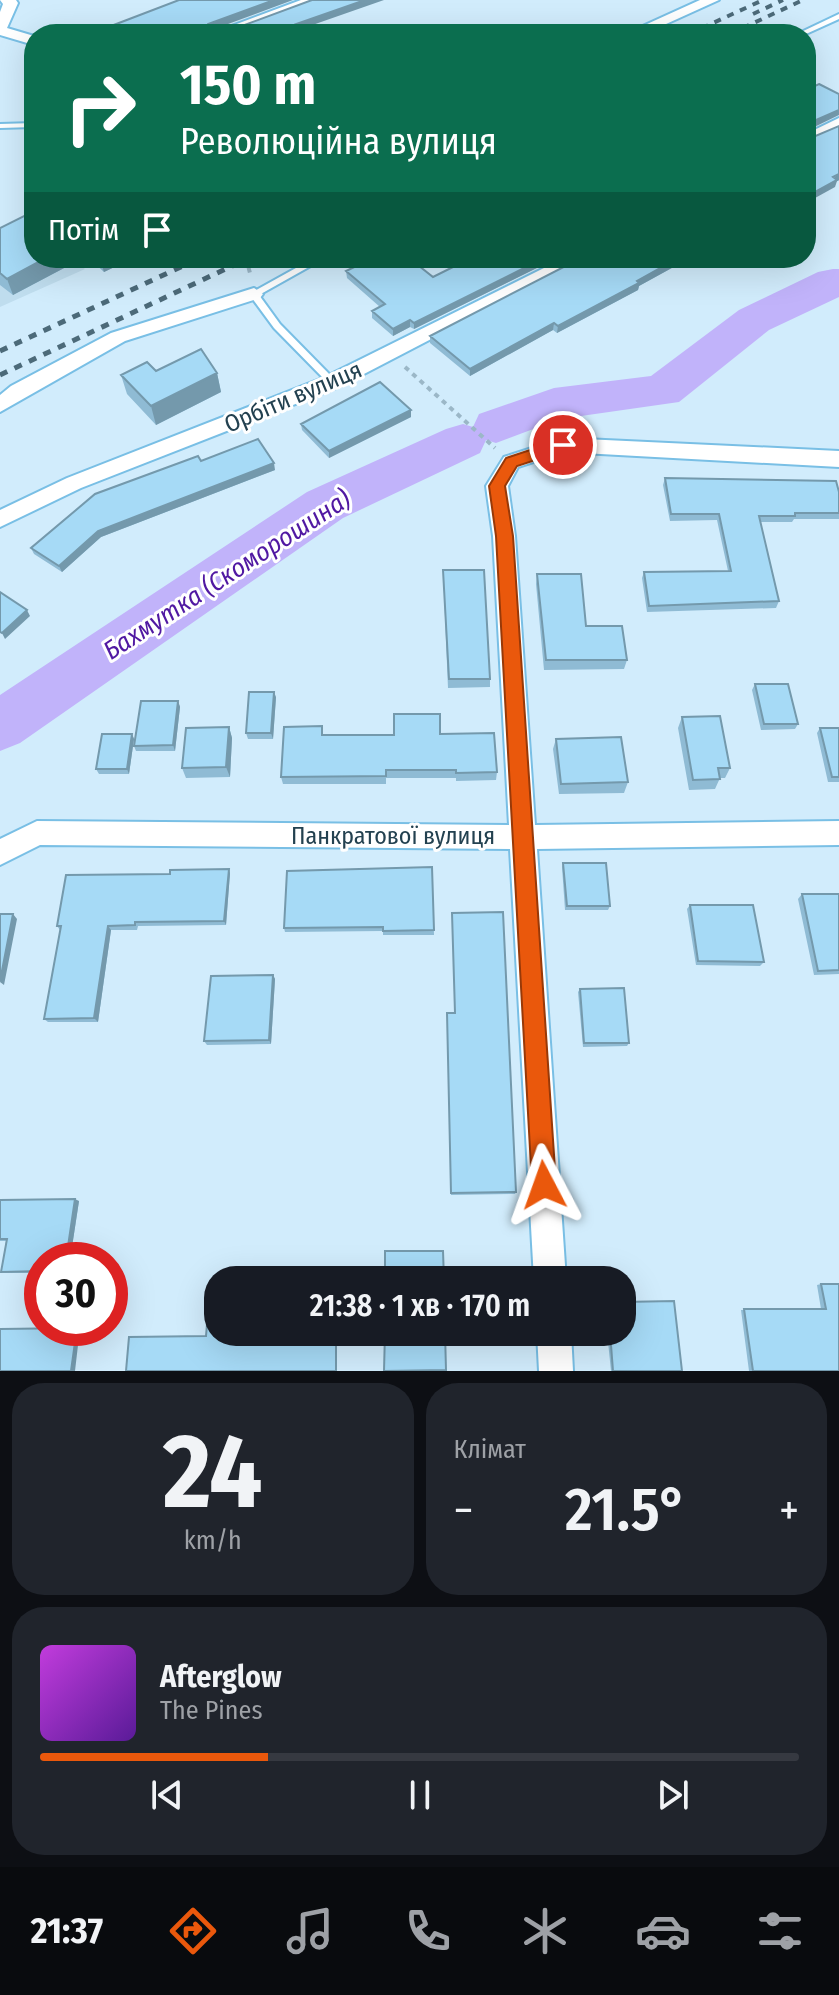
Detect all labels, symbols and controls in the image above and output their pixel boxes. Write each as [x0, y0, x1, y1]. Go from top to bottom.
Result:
text: 150 m [180, 52, 316, 119]
icon: right [48, 56, 152, 160]
text: Революційна вулиця [180, 120, 497, 164]
icon: arrive [135, 208, 179, 252]
text: Потім [48, 212, 119, 248]
street label: Орбіти вулиця [220, 355, 366, 439]
pin [529, 411, 597, 479]
icon: arrive [541, 423, 585, 467]
water label: Бахмутка (Скоморошина) [98, 483, 357, 666]
street label: Панкратової вулиця [291, 822, 495, 850]
position arrow [502, 1143, 586, 1227]
speed limit sign: 30 [24, 1242, 128, 1346]
text: 21:38 · 1 хв · 170 m [310, 1288, 530, 1324]
text: 24 [163, 1410, 263, 1535]
text: Клімат [454, 1434, 526, 1465]
text: 21.5° [565, 1474, 687, 1546]
text: − [454, 1484, 473, 1537]
text: + [779, 1484, 799, 1537]
text: km/h [184, 1525, 242, 1556]
text: Afterglow [160, 1659, 282, 1695]
text: The Pines [160, 1695, 263, 1726]
icon: previous [145, 1773, 189, 1817]
icon: pause [398, 1773, 442, 1817]
icon: next [651, 1773, 695, 1817]
icon: directions [165, 1903, 221, 1959]
icon: music [282, 1903, 338, 1959]
icon: phone [400, 1903, 456, 1959]
icon: climate [517, 1903, 573, 1959]
icon: car [635, 1903, 691, 1959]
icon: filters [752, 1903, 808, 1959]
text: 21:37 [31, 1909, 103, 1953]

